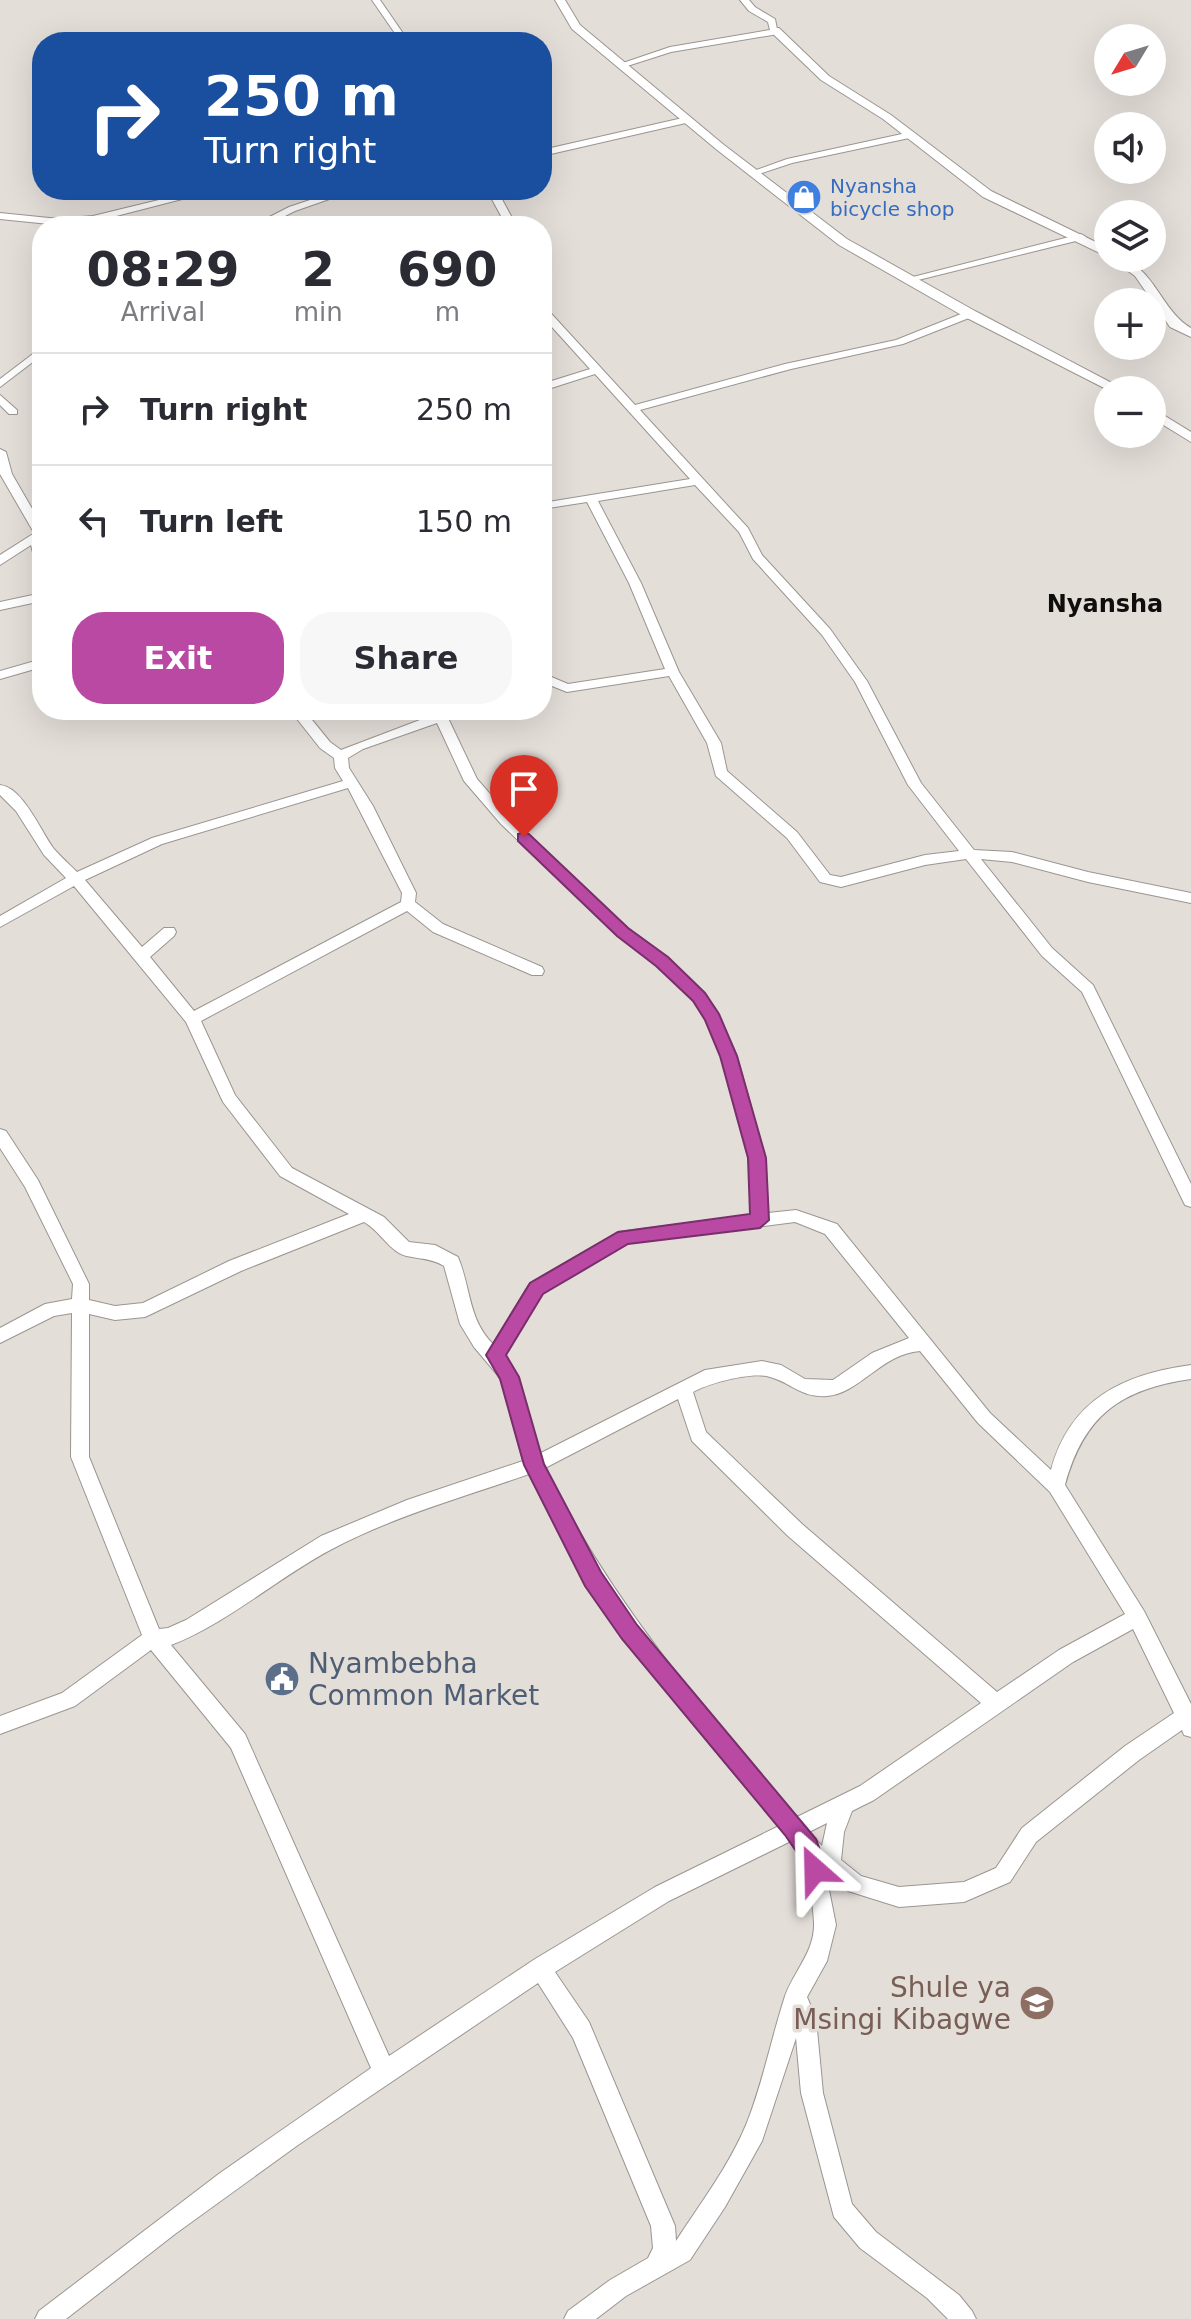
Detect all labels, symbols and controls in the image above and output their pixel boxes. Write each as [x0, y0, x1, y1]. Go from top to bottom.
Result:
north arrow [1094, 24, 1166, 96]
map controls [1094, 24, 1166, 448]
text: 250 m [204, 63, 399, 128]
icon: right [72, 64, 176, 168]
button: sound [1094, 112, 1166, 184]
text: Turn right [204, 130, 376, 171]
place label: Nyansha bicycle shop [830, 174, 954, 221]
shop icon: Nyansha bicycle shop [785, 178, 823, 216]
button: layers [1094, 200, 1166, 272]
text: 08:29 [86, 241, 239, 297]
text: 2 [302, 241, 335, 297]
text: 690 [397, 241, 497, 297]
button: + [1094, 288, 1166, 360]
text: Arrival [121, 297, 205, 327]
text: min [294, 297, 343, 327]
text: m [435, 297, 460, 327]
button: − [1094, 376, 1166, 448]
icon: right [72, 387, 116, 431]
text: Turn right [140, 392, 307, 427]
text: 250 m [416, 392, 512, 427]
icon: left [72, 499, 116, 543]
text: Turn left [140, 504, 283, 539]
text: 150 m [416, 504, 512, 539]
district label: Nyansha [1047, 590, 1163, 618]
button: Exit [72, 612, 284, 704]
button: Share [300, 612, 512, 704]
pin [490, 755, 558, 837]
icon: arrive [502, 767, 546, 811]
place label: Nyambebha Common Market [308, 1647, 539, 1712]
public building icon: Nyambebha Common Market [263, 1660, 301, 1698]
position arrow [773, 1828, 857, 1912]
place label: Shule ya Msingi Kibagwe [793, 1971, 1011, 2036]
school or university icon: Shule ya Msingi Kibagwe [1018, 1984, 1056, 2022]

